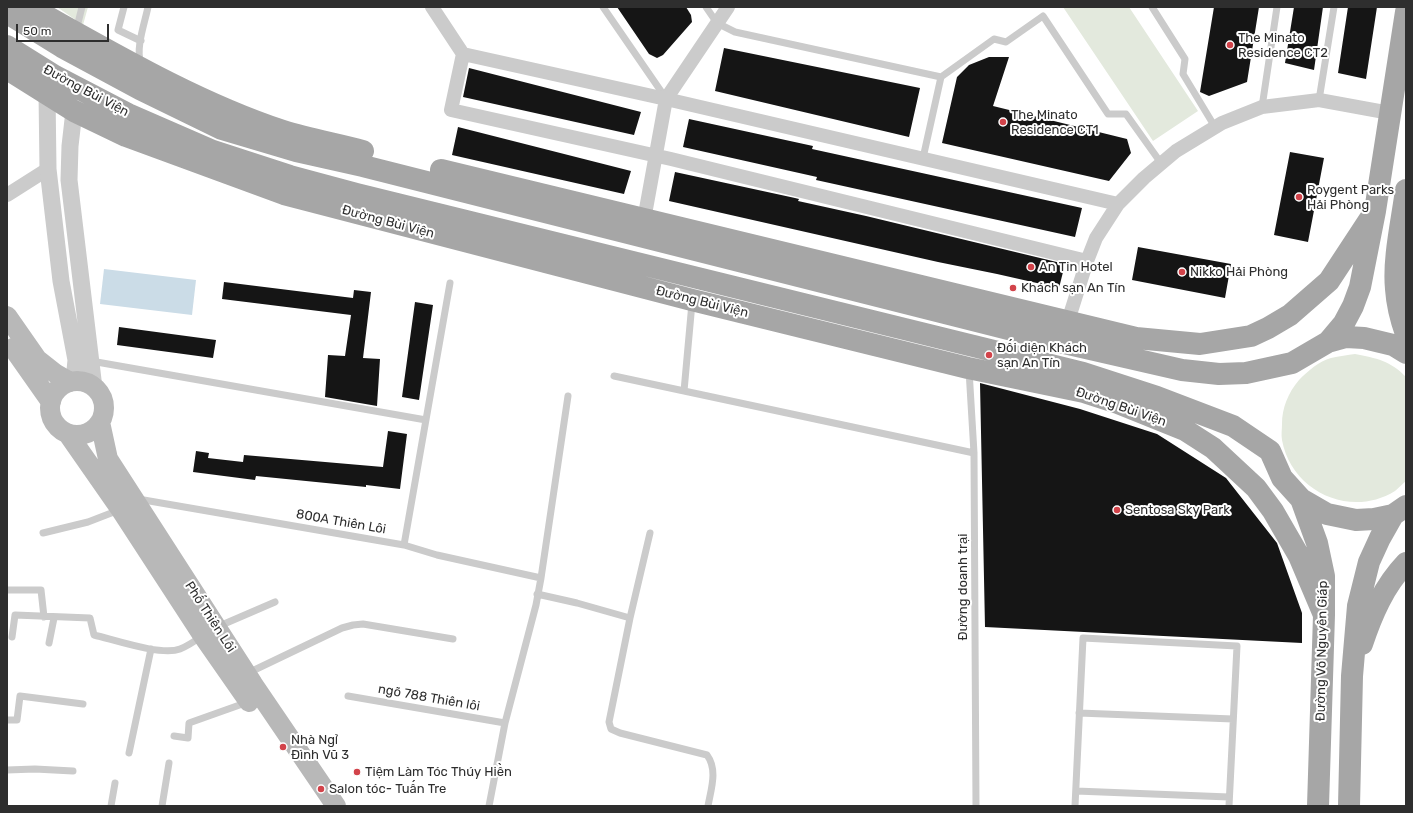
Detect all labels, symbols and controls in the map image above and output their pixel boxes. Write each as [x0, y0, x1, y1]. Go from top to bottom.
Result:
scale bar [18, 16, 111, 42]
text: 50 m [23, 24, 51, 38]
place label: The Minato Residence CT2 [1238, 30, 1328, 61]
marker: The Minato Residence CT2 [1225, 40, 1235, 50]
street label: Đường Bùi Viện [41, 62, 131, 120]
place label: The Minato Residence CT1 [1011, 107, 1099, 138]
marker: The Minato Residence CT1 [998, 117, 1008, 127]
place label: Roygent Parks Hải Phòng [1307, 182, 1394, 213]
marker: Roygent Parks Hải Phòng [1294, 192, 1304, 202]
street label: Đường Bùi Viện [340, 202, 436, 242]
place label: An Tin Hotel [1039, 259, 1113, 275]
marker: An Tin Hotel [1026, 262, 1036, 272]
place label: Nikko Hải Phòng [1190, 264, 1288, 280]
marker: Nikko Hải Phòng [1177, 267, 1187, 277]
place label: Khách sạn An Tín [1021, 280, 1125, 296]
street label: Đường Bùi Viện [654, 283, 750, 321]
marker: Khách sạn An Tín [1008, 283, 1018, 293]
place label: Đối diện Khách sạn An Tín [997, 340, 1087, 371]
marker: Đối diện Khách sạn An Tín [984, 350, 994, 360]
street label: Đường Bùi Viện [1074, 384, 1168, 430]
place label: Sentosa Sky Park [1125, 502, 1230, 518]
marker: Sentosa Sky Park [1112, 505, 1122, 515]
street label: 800A Thiên Lôi [295, 506, 387, 538]
street label: Đường doanh trại [955, 534, 971, 640]
street label: Phố Thiên Lôi [181, 579, 239, 655]
street label: Đường Võ Nguyên Giáp [1313, 581, 1331, 721]
street label: ngõ 788 Thiên lôi [377, 681, 481, 715]
place label: Nhà Ngỉ Đình Vũ 3 [291, 732, 349, 763]
marker: Nhà Ngỉ Đình Vũ 3 [278, 742, 288, 752]
place label: Tiệm Làm Tóc Thúy Hiền [365, 764, 512, 780]
marker: Tiệm Làm Tóc Thúy Hiền [352, 767, 362, 777]
place label: Salon tóc- Tuấn Tre [329, 781, 446, 797]
marker: Salon tóc- Tuấn Tre [316, 784, 326, 794]

